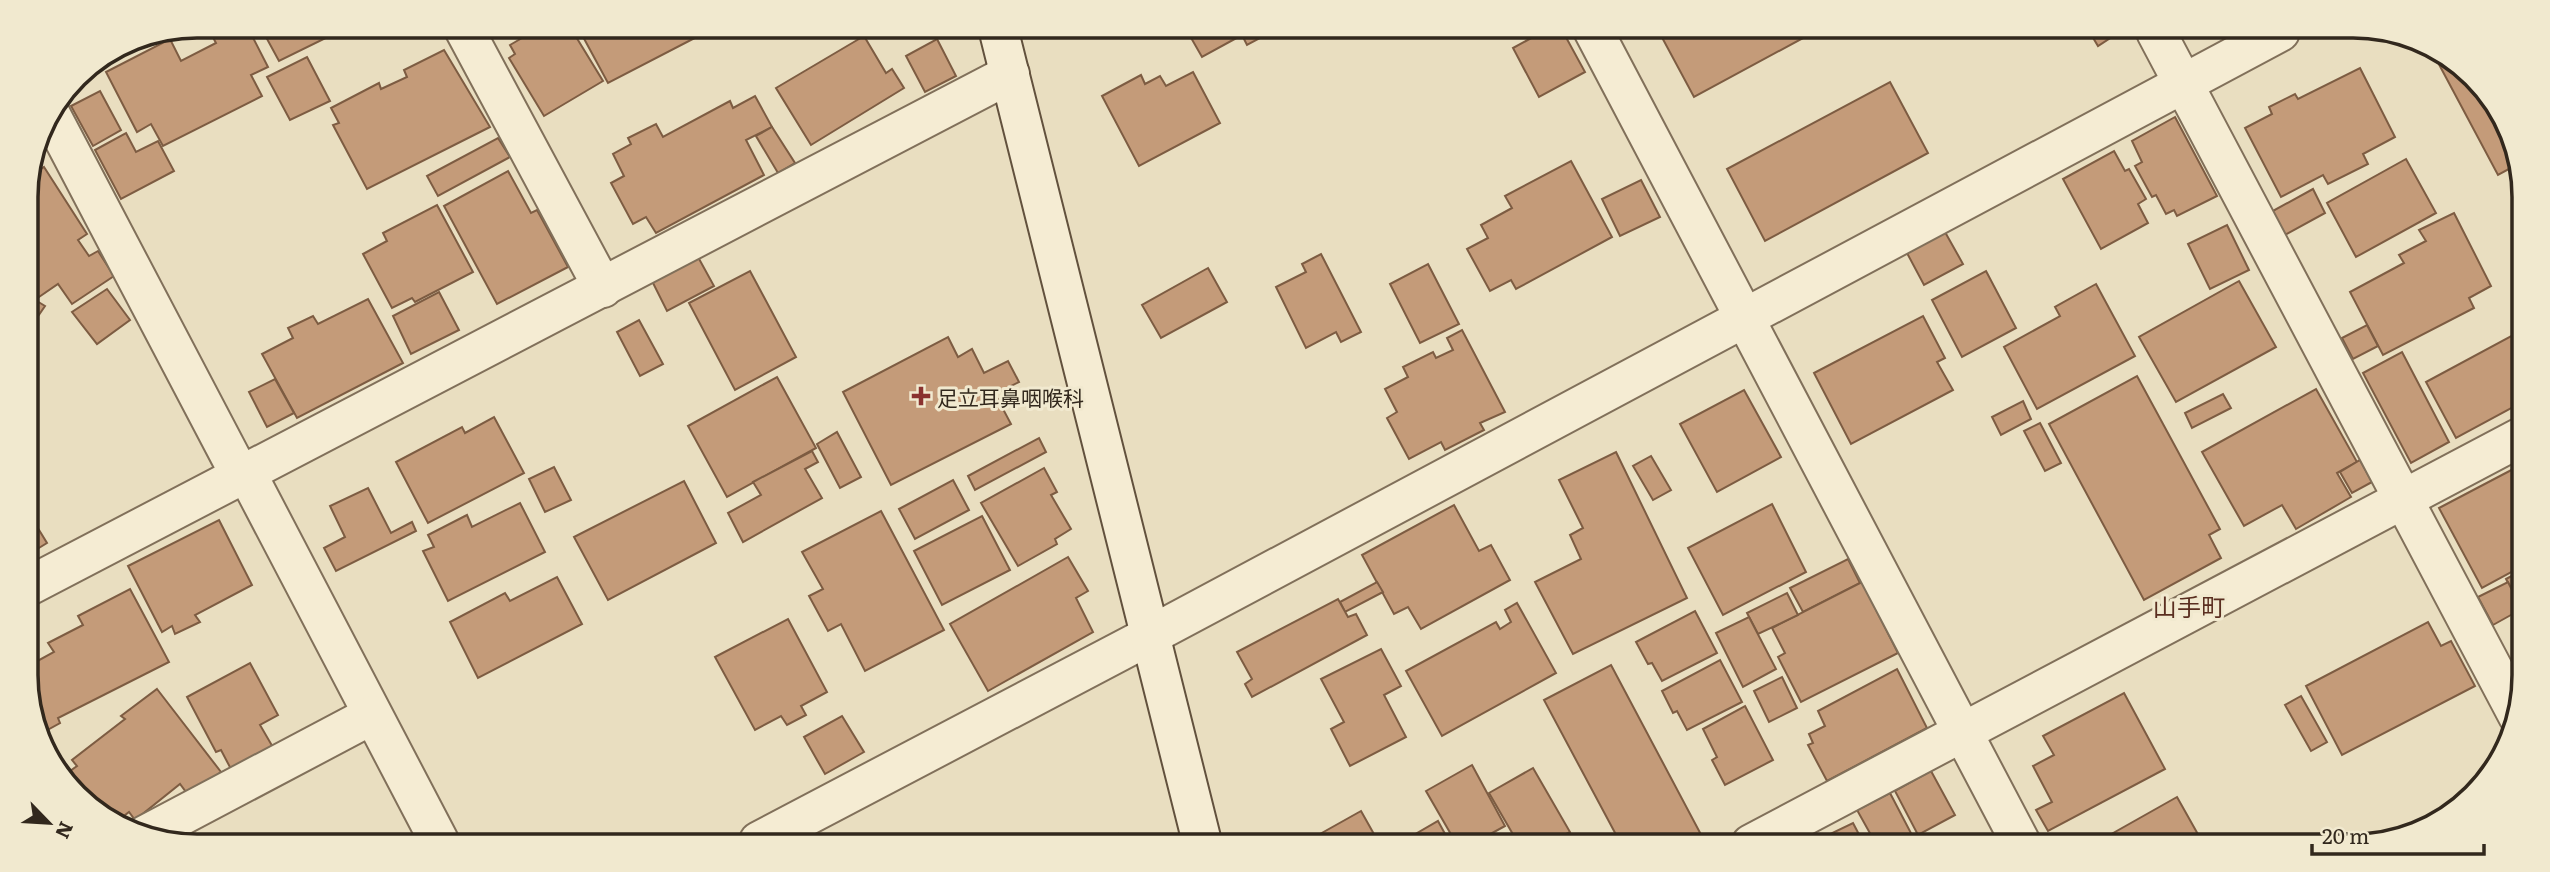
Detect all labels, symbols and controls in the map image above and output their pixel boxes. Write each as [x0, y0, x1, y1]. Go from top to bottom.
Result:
place label: 足立耳鼻咽喉科 [937, 381, 1084, 412]
marker: 足立耳鼻咽喉科 [911, 386, 931, 406]
district label: 山手町 [2153, 588, 2225, 623]
north arrow [14, 788, 84, 858]
scale bar [2312, 812, 2484, 856]
text: N [49, 817, 81, 844]
text: 20 m [2322, 819, 2369, 850]

